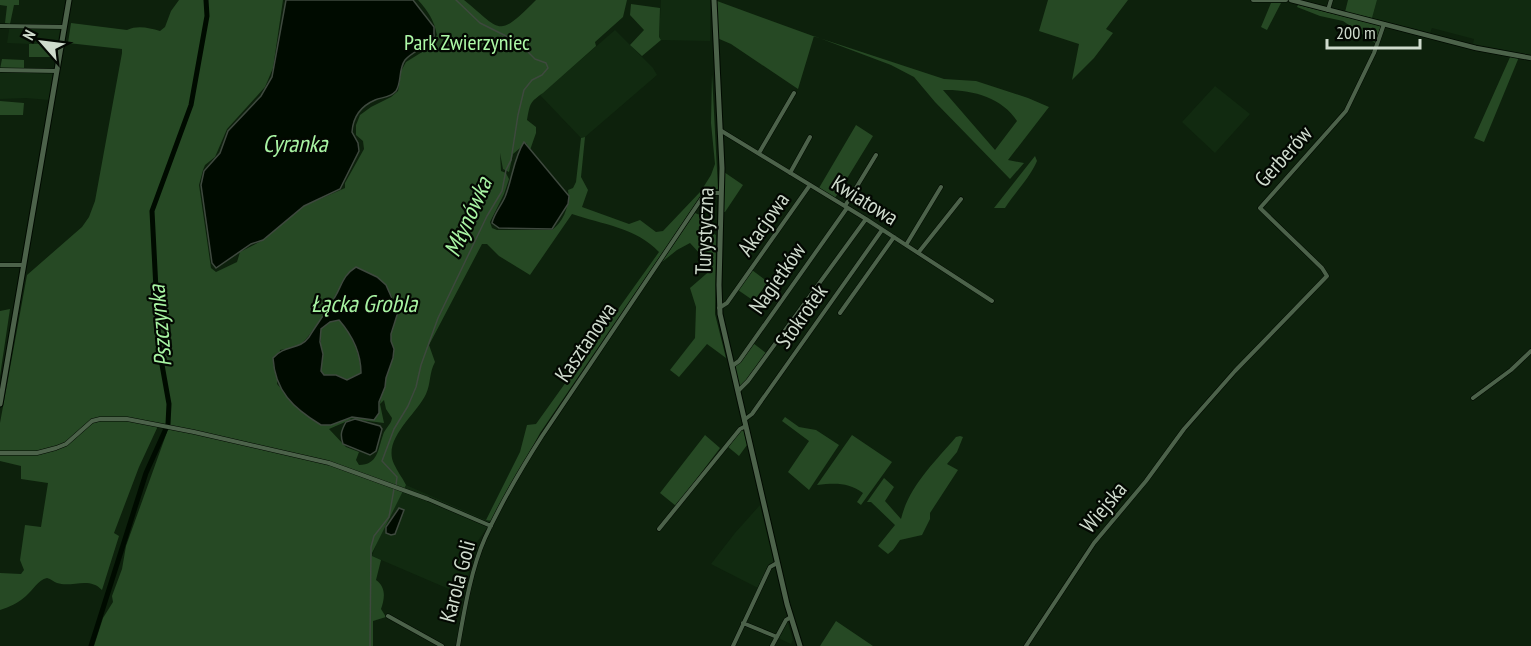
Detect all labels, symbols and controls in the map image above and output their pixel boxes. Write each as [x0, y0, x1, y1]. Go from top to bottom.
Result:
north arrow [12, 12, 72, 72]
scale bar [1327, 12, 1420, 50]
text: 200 m [1336, 21, 1376, 44]
text: N [18, 26, 40, 43]
park label: Park Zwierzyniec [404, 28, 530, 56]
street label: Gerberów [1248, 120, 1318, 192]
water label: Cyranka [263, 128, 329, 159]
street label: Kwiatowa [826, 169, 904, 231]
water label: Młynówka [436, 171, 499, 261]
street label: Turystyczna [688, 187, 720, 275]
street label: Akacjowa [731, 187, 795, 261]
street label: Nagietków [742, 237, 812, 319]
street label: Stokrotek [769, 278, 833, 354]
water label: Pszczynka [140, 283, 179, 368]
water label: Łącka Grobla [311, 288, 418, 319]
street label: Kasztanowa [548, 297, 622, 387]
street label: Wiejska [1074, 476, 1132, 538]
street label: Karola Goli [433, 537, 481, 625]

